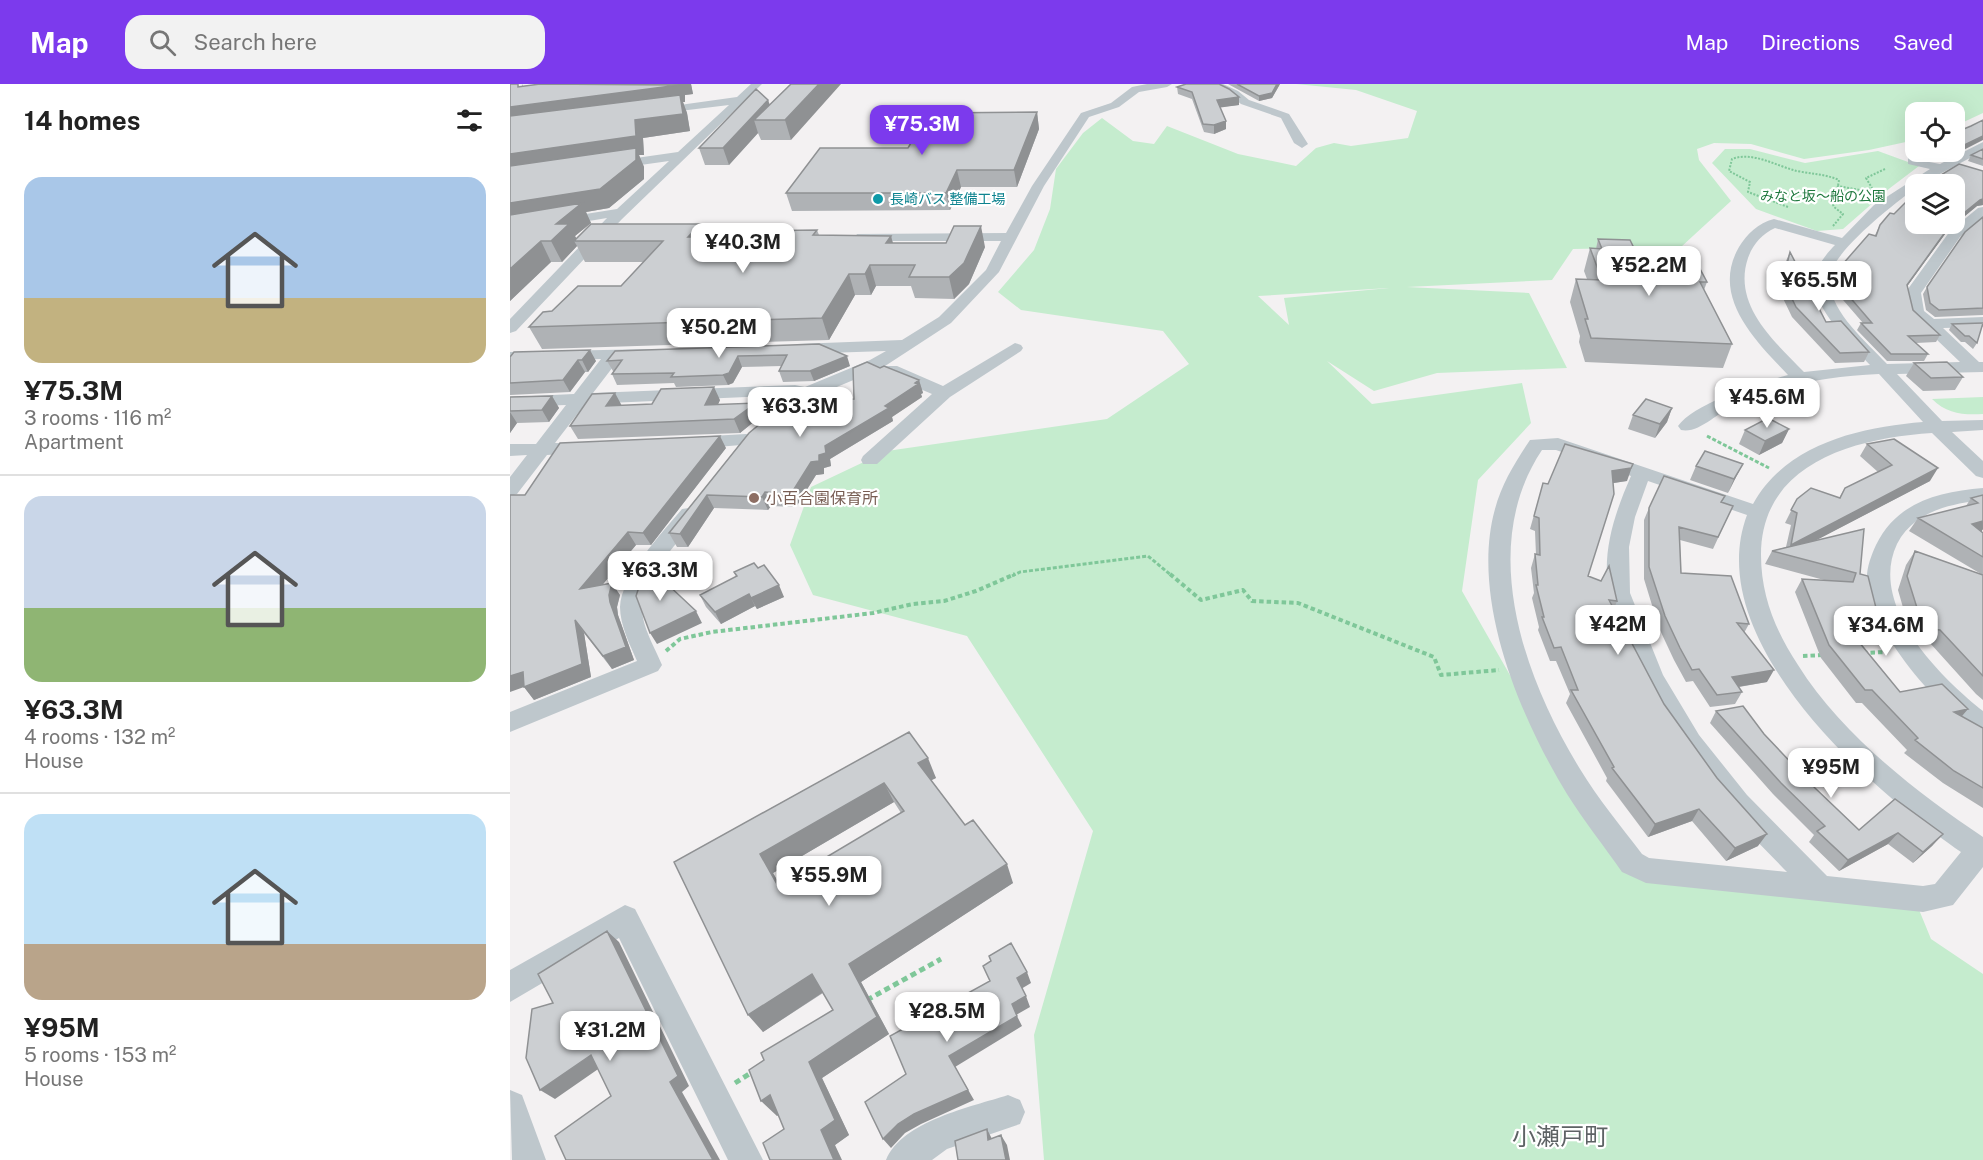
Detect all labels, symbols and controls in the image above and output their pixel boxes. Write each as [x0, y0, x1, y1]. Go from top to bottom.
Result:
search box [125, 15, 545, 69]
text: Map [30, 26, 89, 59]
icon: search [146, 26, 179, 59]
text: Search here [194, 29, 317, 55]
text: Map [1686, 30, 1728, 55]
text: Directions [1761, 30, 1860, 55]
text: Saved [1893, 30, 1953, 55]
map controls [1905, 102, 1965, 234]
button: locate [1905, 102, 1965, 162]
icon: filters [453, 104, 486, 137]
text: 14 homes [24, 105, 140, 136]
pin: ¥75.3M [873, 105, 971, 156]
text: ¥75.3M [884, 112, 960, 136]
button: layers [1905, 174, 1965, 234]
park label: みなと坂〜船の公園 [1760, 188, 1886, 204]
place label: 長崎バス 整備工場 [890, 191, 1005, 207]
marker: 長崎バス 整備工場 [871, 192, 885, 206]
icon: home [201, 216, 309, 324]
pin: ¥40.3M [694, 223, 792, 274]
text: ¥40.3M [705, 230, 781, 254]
pin: ¥52.2M [1600, 246, 1698, 297]
text: ¥52.2M [1611, 253, 1687, 277]
pin: ¥65.5M [1770, 261, 1868, 312]
text: ¥65.5M [1780, 268, 1858, 292]
pin: ¥50.2M [670, 308, 768, 359]
text: ¥50.2M [681, 315, 757, 339]
text: ¥75.3M [24, 375, 123, 406]
pin: ¥45.6M [1718, 378, 1816, 429]
text: ¥45.6M [1729, 385, 1805, 409]
pin: ¥63.3M [751, 387, 849, 438]
text: ¥63.3M [762, 394, 838, 418]
text: 3 rooms · 116 m² [24, 406, 171, 430]
text: Apartment [24, 430, 124, 454]
place label: 小百合園保育所 [766, 489, 878, 508]
marker: 小百合園保育所 [747, 491, 761, 505]
icon: home [201, 535, 309, 643]
pin: ¥63.3M [611, 551, 709, 602]
text: ¥63.3M [622, 558, 698, 582]
pin: ¥42M [1582, 605, 1654, 656]
pin: ¥34.6M [1837, 606, 1935, 657]
text: ¥42M [1589, 612, 1647, 636]
text: ¥34.6M [1848, 613, 1924, 637]
text: ¥63.3M [24, 694, 124, 725]
text: 4 rooms · 132 m² [24, 725, 175, 749]
pin: ¥95M [1795, 748, 1867, 799]
text: House [24, 749, 84, 773]
text: ¥95M [1802, 755, 1860, 779]
icon: home [201, 853, 309, 961]
pin: ¥55.9M [780, 856, 878, 907]
text: ¥55.9M [790, 863, 868, 887]
pin: ¥28.5M [898, 992, 996, 1043]
text: ¥28.5M [909, 999, 985, 1023]
pin: ¥31.2M [561, 1011, 659, 1062]
text: ¥95M [24, 1012, 100, 1043]
text: ¥31.2M [574, 1018, 646, 1042]
text: 5 rooms · 153 m² [24, 1043, 176, 1067]
text: House [24, 1067, 84, 1091]
district label: 小瀬戸町 [1512, 1122, 1608, 1150]

